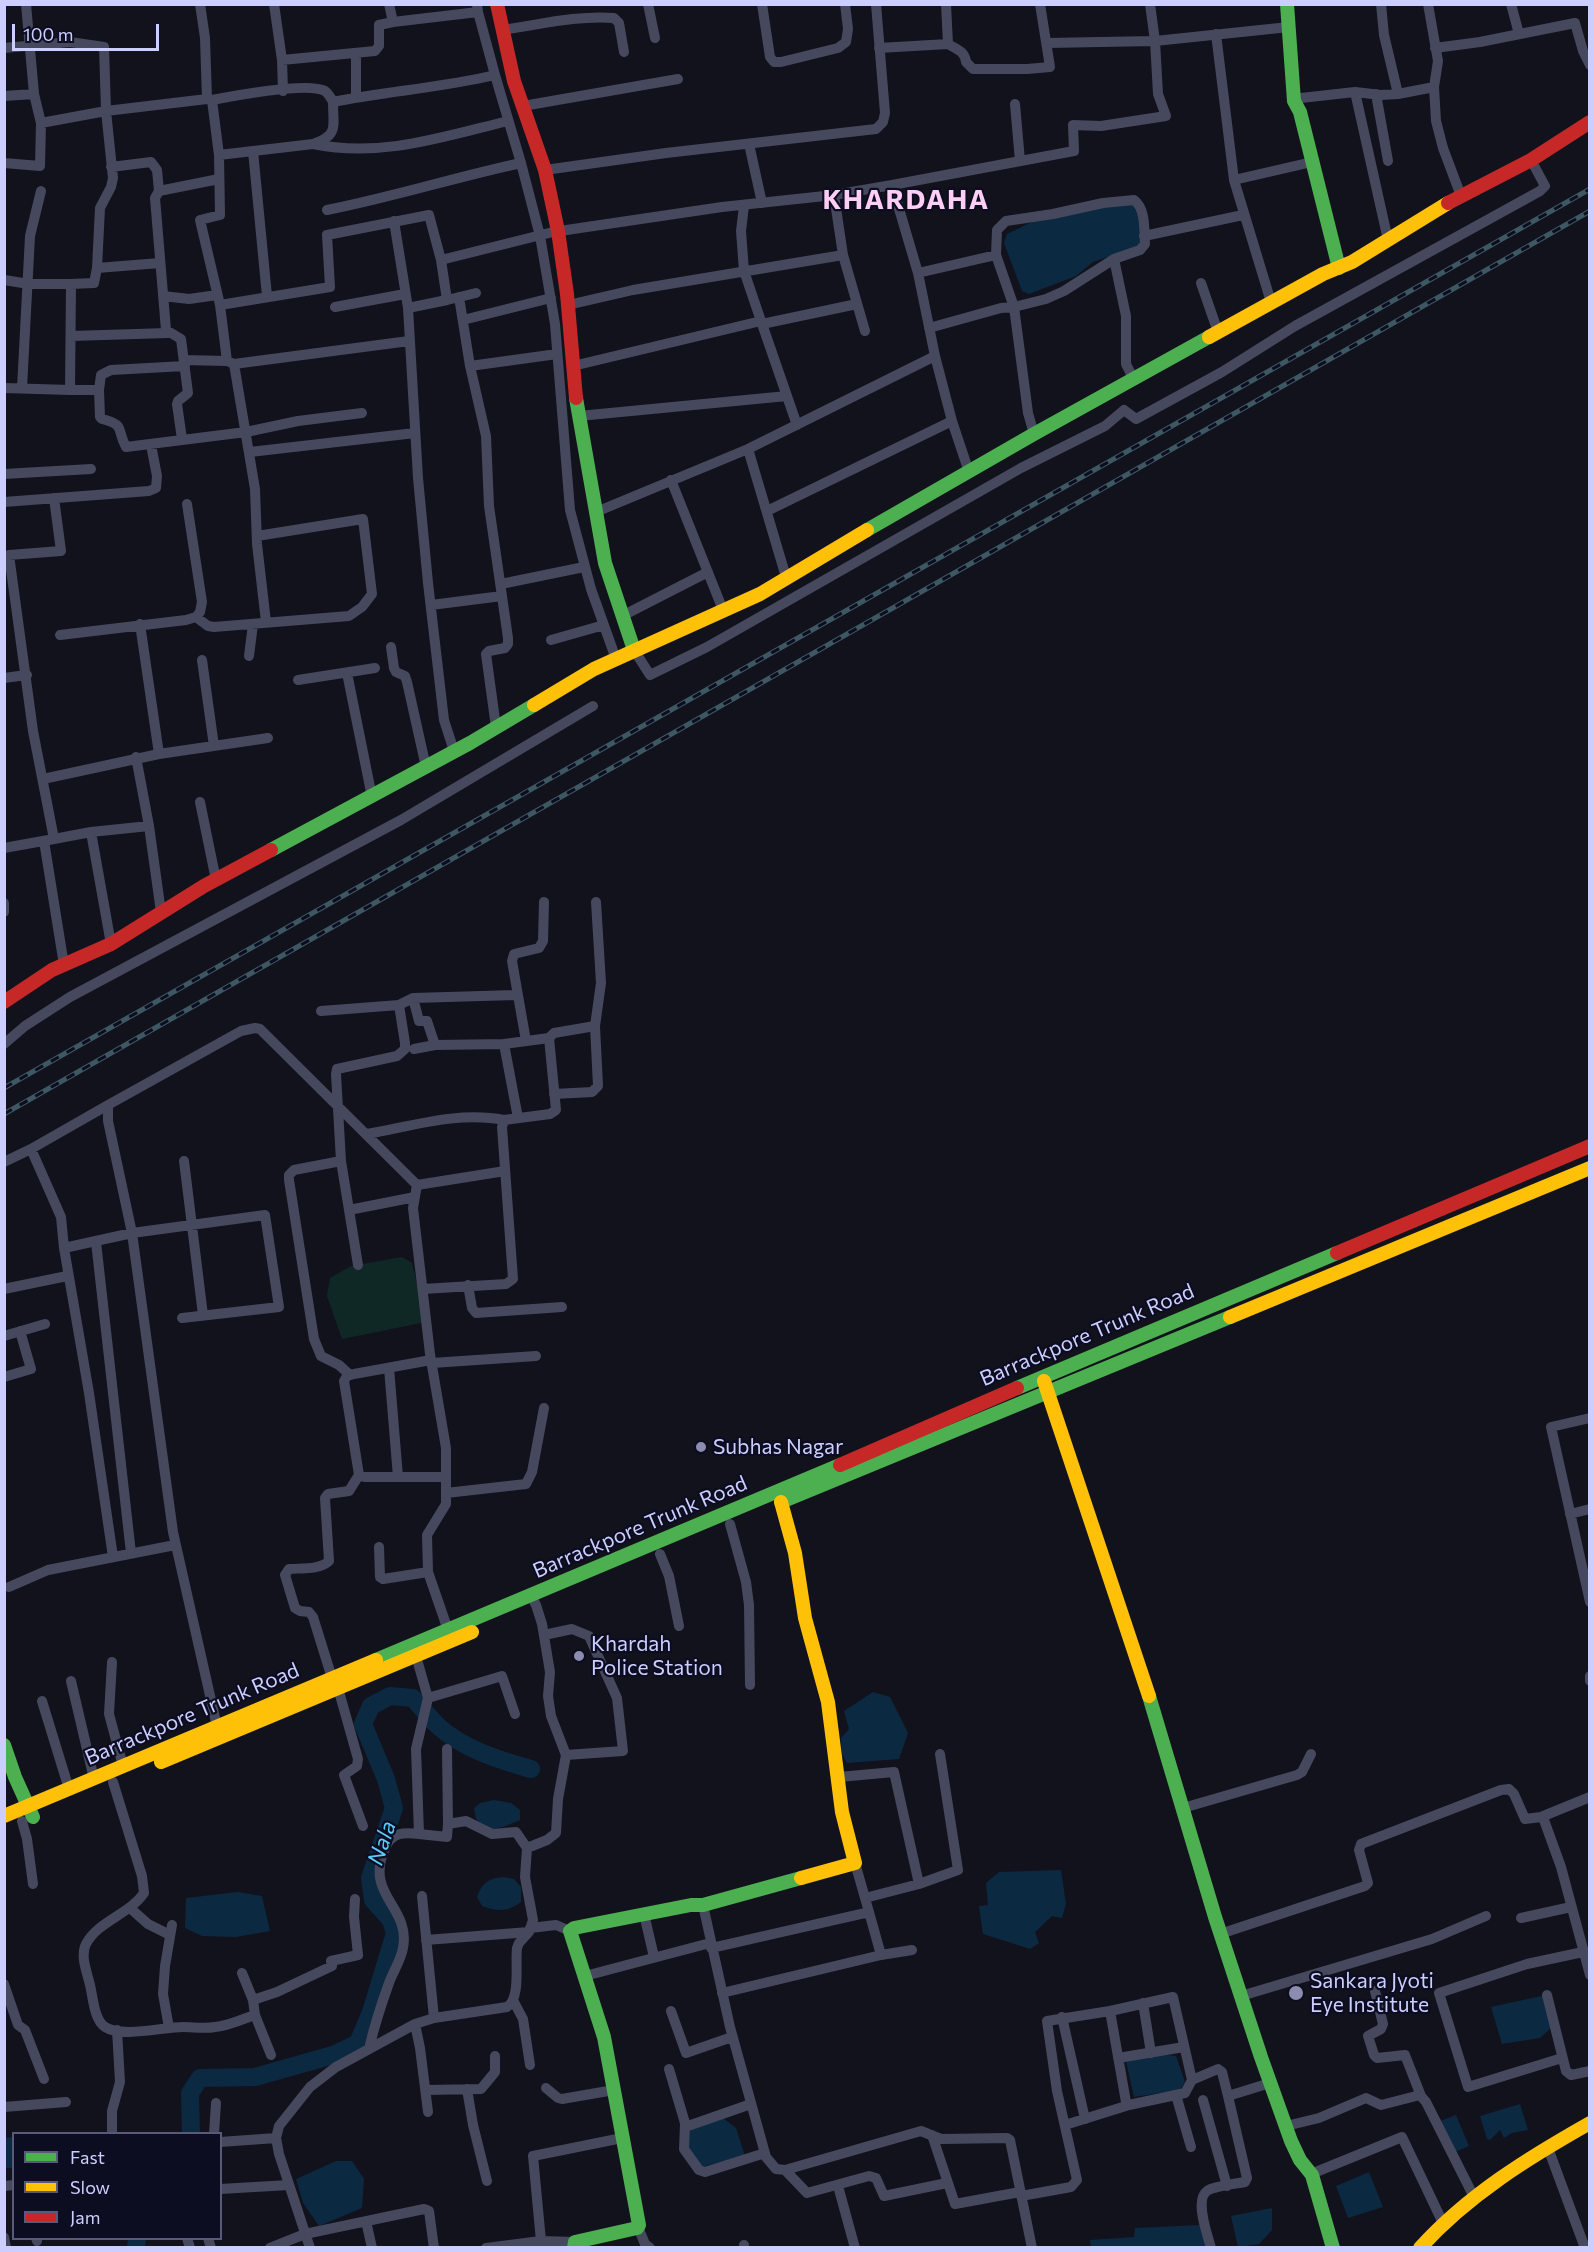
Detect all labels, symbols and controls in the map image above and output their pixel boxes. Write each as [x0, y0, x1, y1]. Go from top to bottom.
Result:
scale bar [15, 12, 162, 50]
text: 100 m [23, 23, 73, 45]
district label: KHARDAHA [822, 184, 990, 216]
street label: Barrackpore Trunk Road [976, 1278, 1198, 1392]
place label: Subhas Nagar [713, 1434, 843, 1460]
marker: Subhas Nagar [694, 1440, 708, 1454]
street label: Barrackpore Trunk Road [529, 1470, 751, 1584]
place label: Khardah Police Station [591, 1631, 723, 1681]
marker: Khardah Police Station [572, 1649, 586, 1663]
street label: Barrackpore Trunk Road [81, 1657, 303, 1771]
water label: Nala [362, 1817, 402, 1869]
place label: Sankara Jyoti Eye Institute [1310, 1968, 1434, 2018]
marker: Sankara Jyoti Eye Institute [1287, 1984, 1305, 2002]
legend [12, 2132, 222, 2240]
text: Fast [70, 2146, 105, 2168]
text: Slow [70, 2176, 110, 2198]
text: Jam [70, 2206, 100, 2228]

